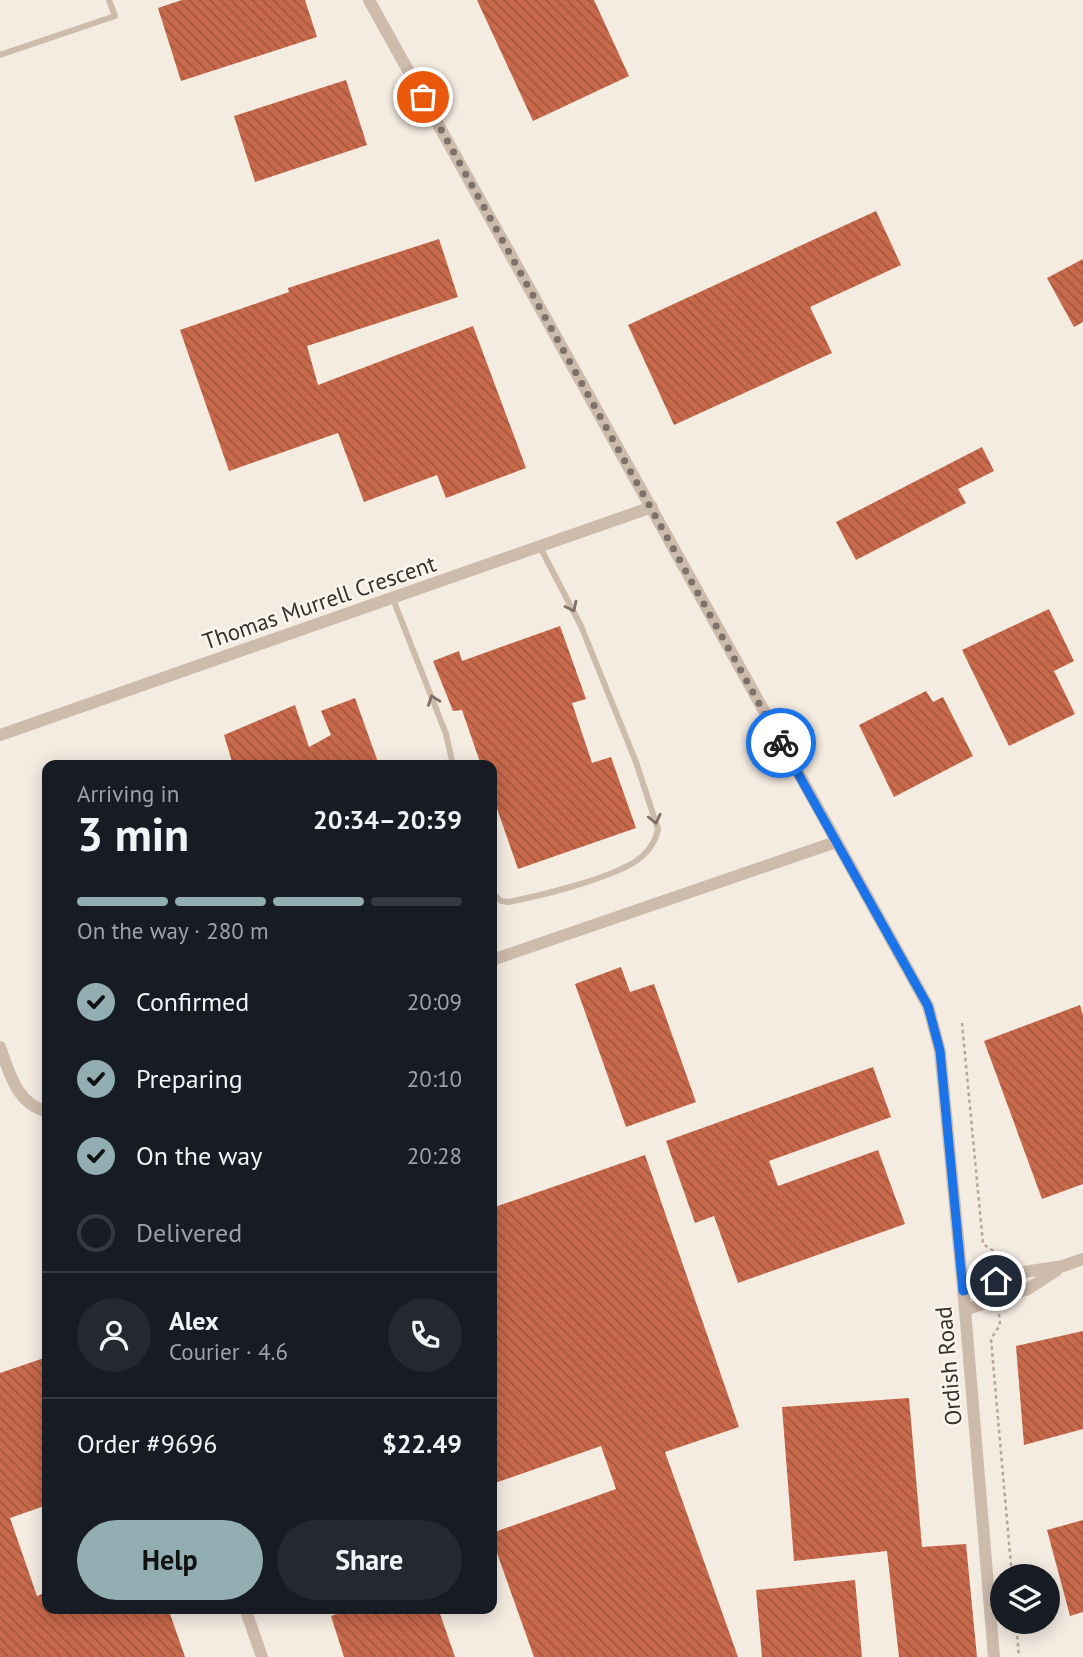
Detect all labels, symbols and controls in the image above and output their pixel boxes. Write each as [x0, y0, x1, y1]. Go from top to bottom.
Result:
pin [393, 67, 453, 127]
icon: bag [404, 78, 442, 116]
street label: Thomas Murrell Crescent [198, 548, 440, 656]
one-way arrow [563, 600, 577, 612]
one-way arrow [427, 694, 441, 706]
courier [746, 708, 816, 778]
icon: bike [762, 724, 800, 762]
text: Arriving in [77, 779, 179, 808]
text: 20:34–20:39 [313, 803, 462, 836]
text: 3 min [77, 804, 189, 864]
one-way arrow [647, 812, 661, 824]
text: On the way · 280 m [77, 916, 269, 945]
icon: check [77, 983, 115, 1021]
text: Confirmed [136, 985, 249, 1018]
text: 20:09 [407, 987, 462, 1016]
icon: check [77, 1060, 115, 1098]
text: Preparing [136, 1062, 243, 1095]
text: 20:10 [407, 1064, 462, 1093]
icon: check [77, 1137, 115, 1175]
text: On the way [136, 1139, 262, 1172]
text: 20:28 [407, 1141, 462, 1170]
text: Delivered [136, 1216, 242, 1249]
pin [966, 1251, 1026, 1311]
icon: home [977, 1262, 1015, 1300]
button: person [77, 1298, 151, 1372]
button: phone [388, 1298, 462, 1372]
text: Alex [169, 1304, 219, 1337]
street label: Ordish Road [928, 1305, 968, 1427]
text: Courier · 4.6 [169, 1337, 288, 1366]
text: Order #9696 [77, 1427, 217, 1460]
text: $22.49 [382, 1427, 462, 1460]
button: Help [77, 1520, 263, 1600]
button: Share [277, 1520, 462, 1600]
map controls [990, 1564, 1060, 1634]
button: layers [990, 1564, 1060, 1634]

